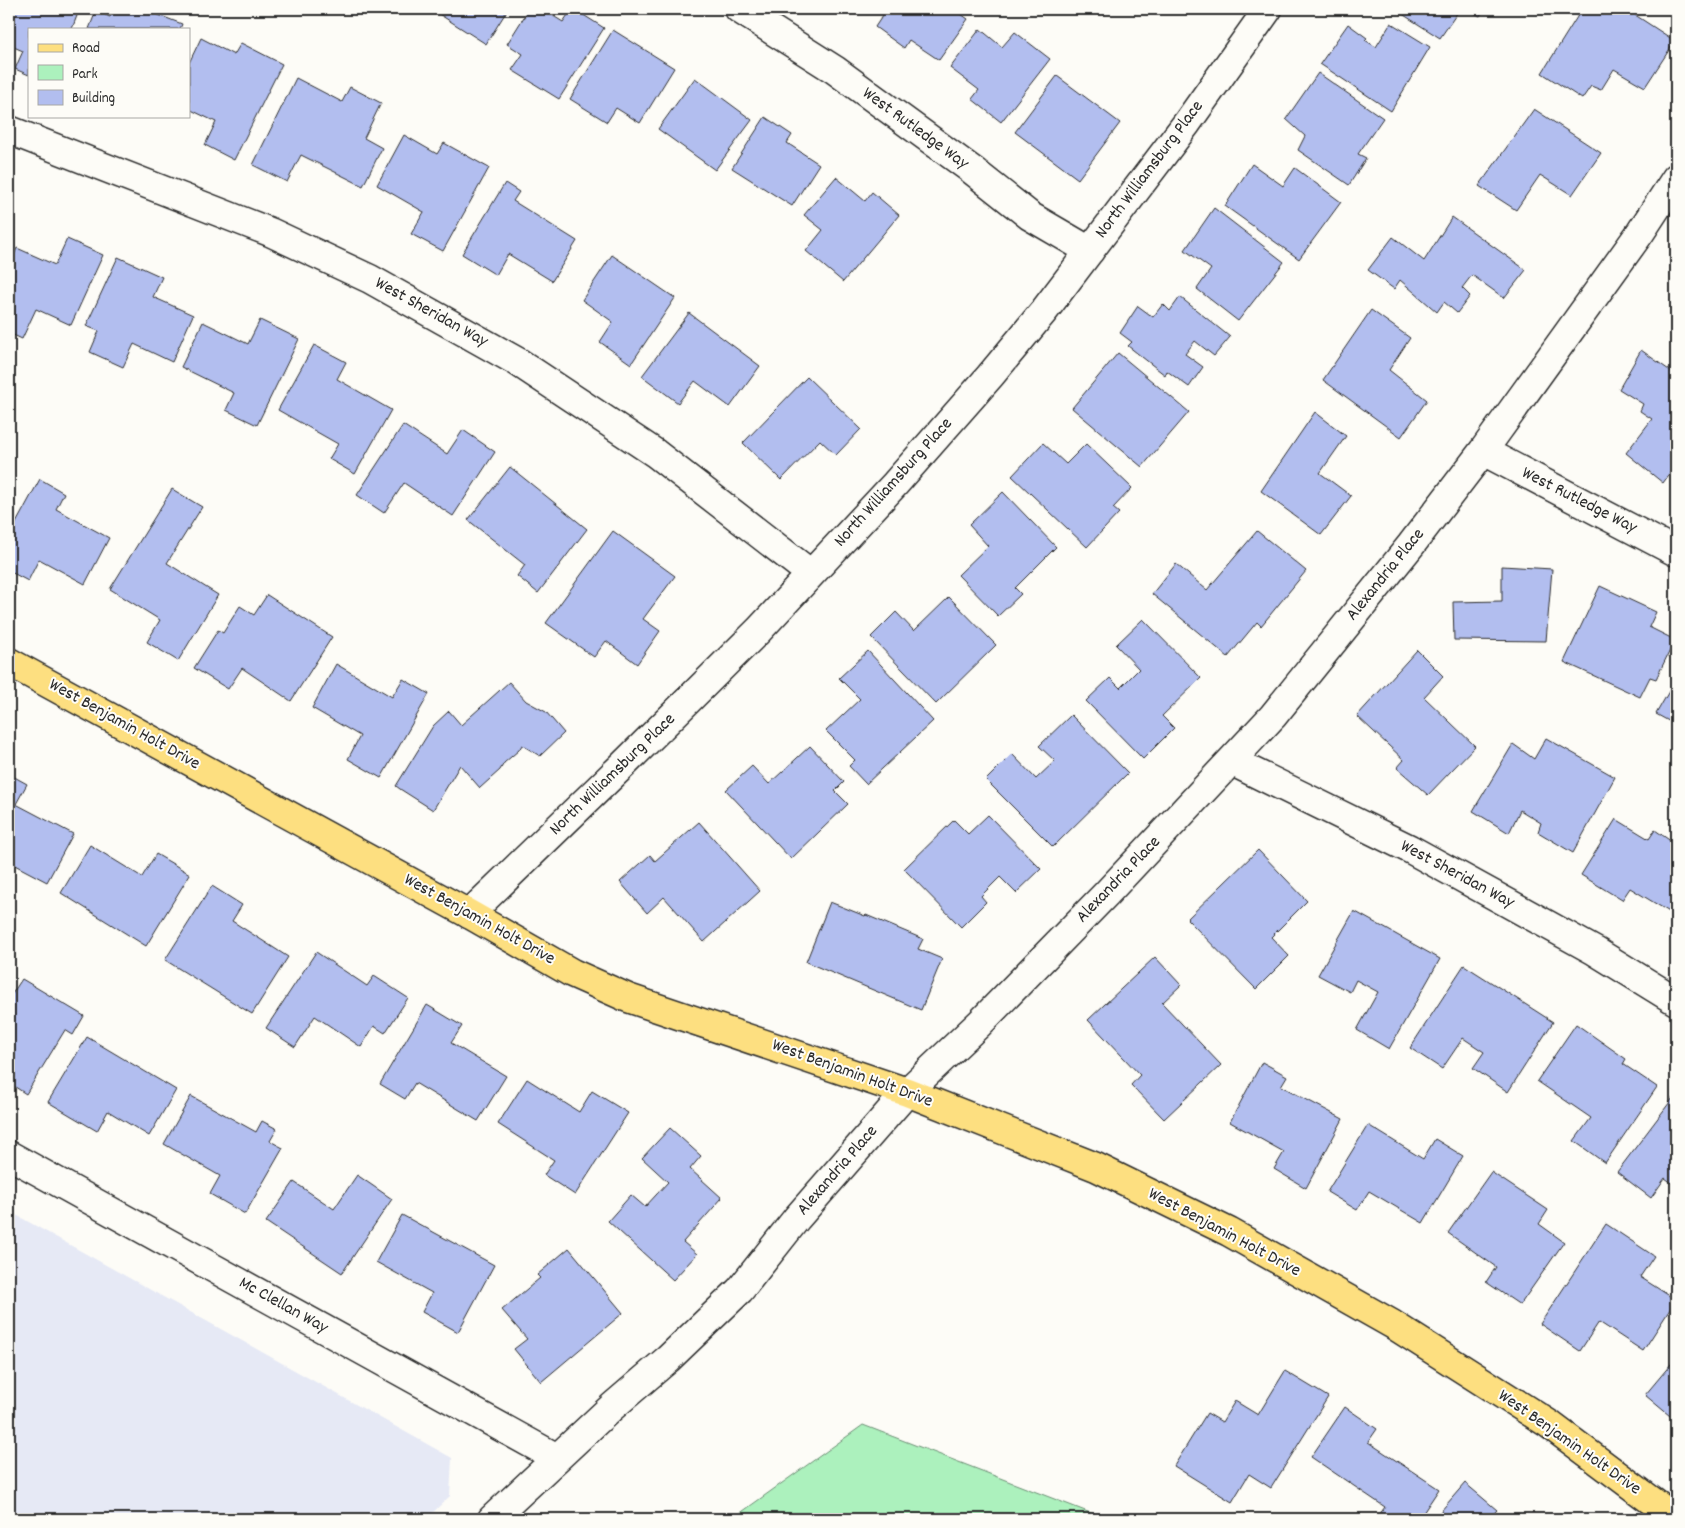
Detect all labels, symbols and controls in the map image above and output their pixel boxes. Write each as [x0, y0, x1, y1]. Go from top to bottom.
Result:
legend [28, 28, 190, 118]
text: Road [72, 38, 100, 60]
text: Park [72, 64, 98, 86]
street label: West Rutledge Way [857, 82, 974, 177]
text: Building [72, 88, 115, 110]
street label: North Williamsburg Place [1090, 96, 1210, 244]
street label: West Sheridan Way [370, 272, 493, 355]
street label: North Williamsburg Place [829, 413, 959, 553]
street label: West Rutledge Way [1517, 461, 1642, 541]
street label: Alexandria Place [1341, 523, 1431, 627]
street label: West Benjamin Holt Drive [44, 673, 204, 777]
street label: North Williamsburg Place [544, 708, 682, 842]
street label: Alexandria Place [1071, 831, 1167, 929]
street label: West Sheridan Way [1395, 834, 1519, 916]
street label: West Benjamin Holt Drive [399, 868, 559, 972]
street label: West Benjamin Holt Drive [768, 1033, 936, 1115]
street label: Alexandria Place [792, 1120, 884, 1222]
street label: West Benjamin Holt Drive [1143, 1182, 1305, 1284]
street label: Mc Clellan Way [234, 1271, 333, 1341]
street label: West Benjamin Holt Drive [1492, 1384, 1646, 1502]

